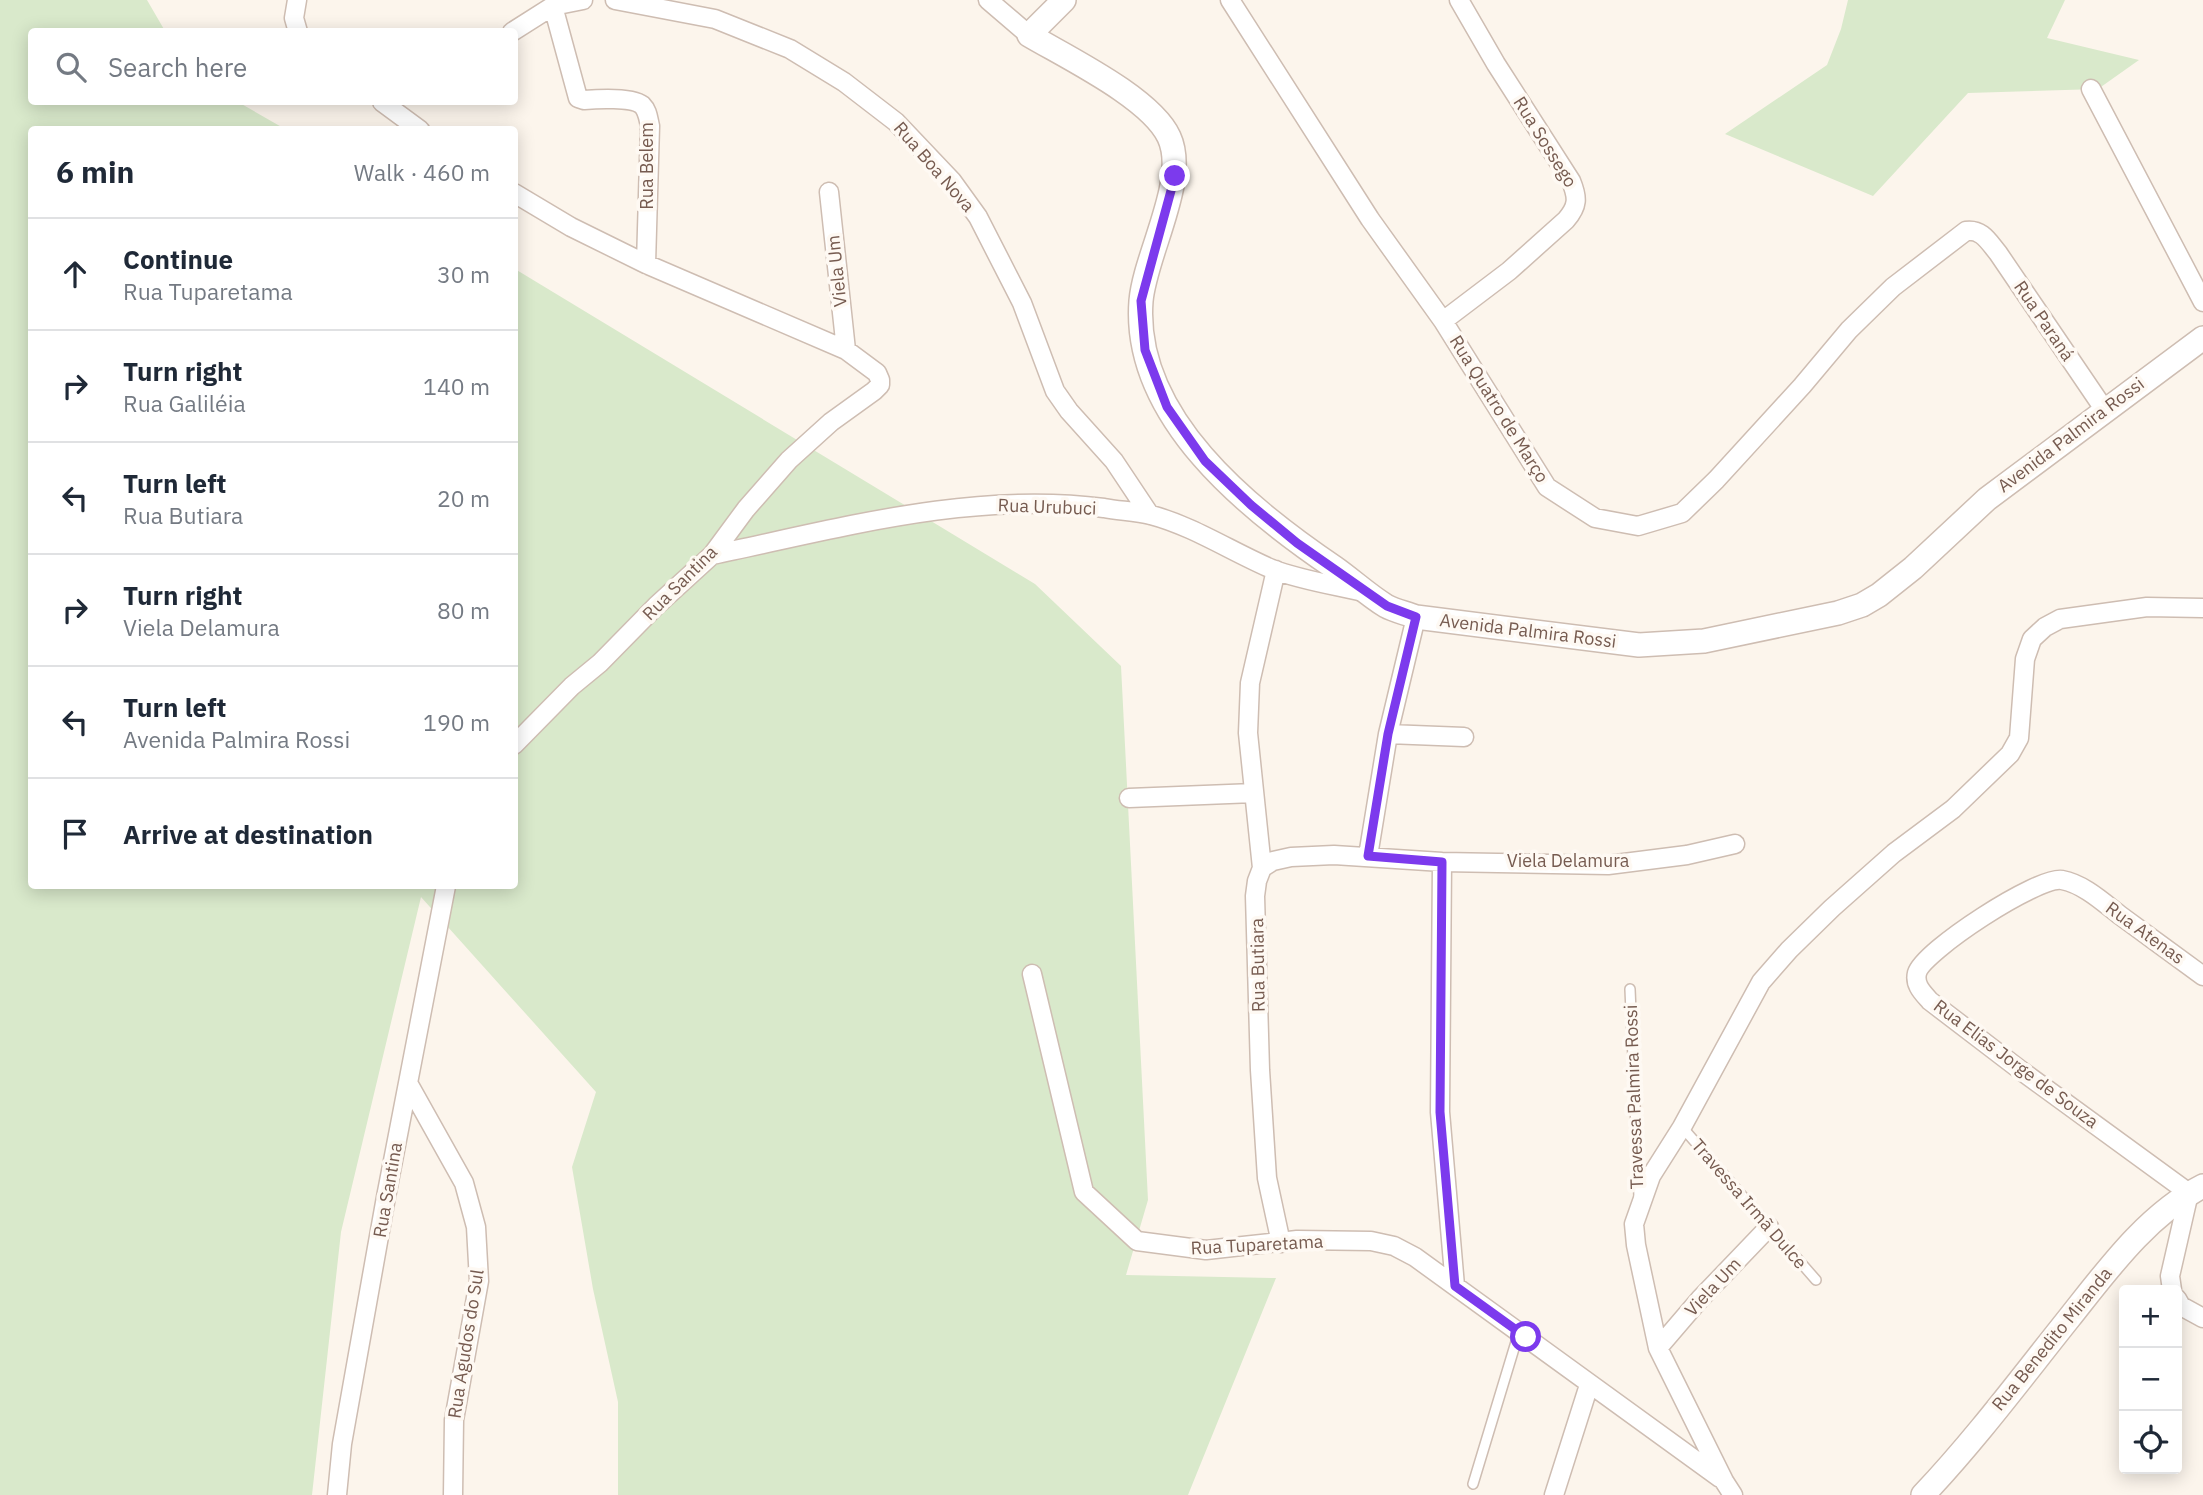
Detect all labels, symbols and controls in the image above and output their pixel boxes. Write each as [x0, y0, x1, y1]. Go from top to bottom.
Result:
search box [28, 28, 518, 105]
icon: search [52, 48, 90, 86]
text: Search here [108, 50, 247, 84]
street label: Rua Sossego [1508, 92, 1582, 191]
street label: Rua Boa Nova [889, 117, 980, 217]
street label: Rua Belem [635, 122, 658, 210]
text: 6 min [56, 152, 134, 191]
text: Walk · 460 m [354, 157, 490, 187]
route end [1159, 160, 1190, 191]
street label: Viela Um [821, 234, 852, 308]
text: Continue [123, 242, 233, 276]
icon: ahead [56, 255, 94, 293]
text: 30 m [437, 259, 490, 289]
text: Rua Tuparetama [123, 276, 293, 306]
street label: Rua Paraná [2009, 276, 2080, 366]
street label: Rua Quatro de Março [1445, 331, 1554, 487]
text: Turn right [123, 354, 242, 388]
icon: right [56, 367, 94, 405]
text: 140 m [423, 371, 490, 401]
street label: Avenida Palmira Rossi [1993, 372, 2149, 497]
text: Rua Galiléia [123, 388, 246, 418]
text: Turn left [123, 466, 226, 500]
icon: left [56, 479, 94, 517]
text: 20 m [437, 483, 490, 513]
street label: Rua Urubuci [997, 493, 1097, 520]
text: Rua Butiara [123, 500, 243, 530]
street label: Rua Santina [637, 540, 722, 625]
text: Turn right [123, 578, 242, 612]
icon: right [56, 591, 94, 629]
text: 80 m [437, 595, 490, 625]
street label: Avenida Palmira Rossi [1438, 608, 1618, 653]
text: Viela Delamura [123, 612, 280, 642]
text: Turn left [123, 690, 226, 724]
icon: left [56, 703, 94, 741]
text: 190 m [423, 707, 490, 737]
text: Avenida Palmira Rossi [123, 724, 350, 754]
icon: arrive [56, 815, 94, 853]
text: Arrive at destination [123, 817, 373, 851]
street label: Viela Delamura [1507, 849, 1630, 872]
street label: Rua Atenas [2101, 896, 2189, 969]
street label: Rua Butiara [1245, 917, 1270, 1012]
street label: Rua Elias Jorge de Souza [1929, 994, 2104, 1133]
street label: Travessa Palmira Rossi [1619, 1004, 1648, 1190]
street label: Travessa Irmã Dulce [1687, 1134, 1812, 1273]
street label: Rua Santina [368, 1140, 407, 1239]
street label: Rua Tuparetama [1190, 1230, 1324, 1259]
street label: Viela Um [1680, 1252, 1746, 1321]
street label: Rua Benedito Miranda [1987, 1262, 2117, 1415]
street label: Rua Agudos do Sul [442, 1268, 489, 1420]
map controls [2119, 1285, 2182, 1474]
button: + [2119, 1285, 2182, 1348]
route start [1510, 1321, 1541, 1352]
button: − [2119, 1348, 2182, 1411]
button: locate [2119, 1411, 2182, 1474]

